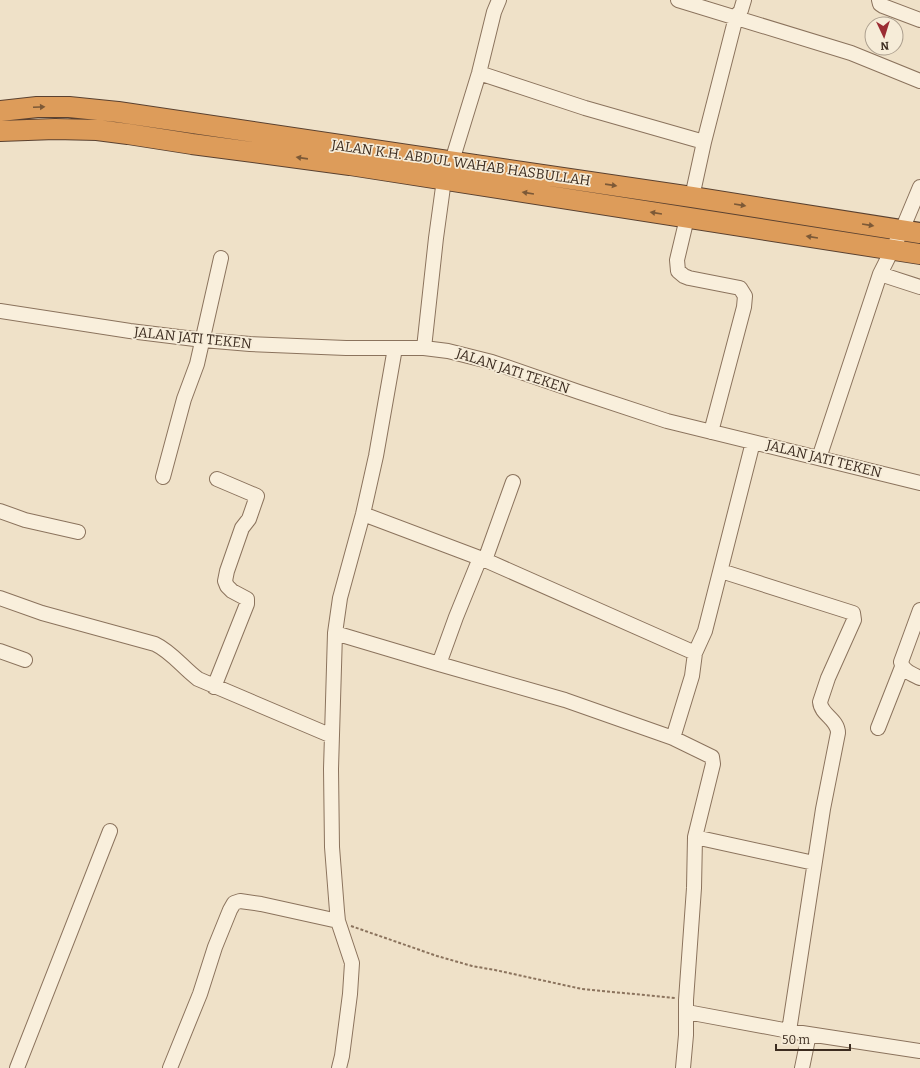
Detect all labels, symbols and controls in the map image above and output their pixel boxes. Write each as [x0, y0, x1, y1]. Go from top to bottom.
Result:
north arrow [864, 16, 904, 56]
text: N [879, 39, 889, 52]
one-way arrow [33, 104, 46, 110]
street label: JALAN K.H. ABDUL WAHAB HASBULLAH [329, 136, 592, 190]
one-way arrow [296, 155, 308, 161]
one-way arrow [605, 182, 617, 188]
one-way arrow [522, 190, 534, 196]
one-way arrow [734, 202, 746, 208]
one-way arrow [650, 210, 662, 216]
one-way arrow [862, 222, 874, 228]
one-way arrow [806, 234, 818, 240]
street label: JALAN JATI TEKEN [132, 323, 253, 353]
street label: JALAN JATI TEKEN [453, 344, 572, 397]
street label: JALAN JATI TEKEN [764, 436, 883, 482]
scale bar [776, 1026, 850, 1052]
text: 50 m [782, 1033, 811, 1047]

